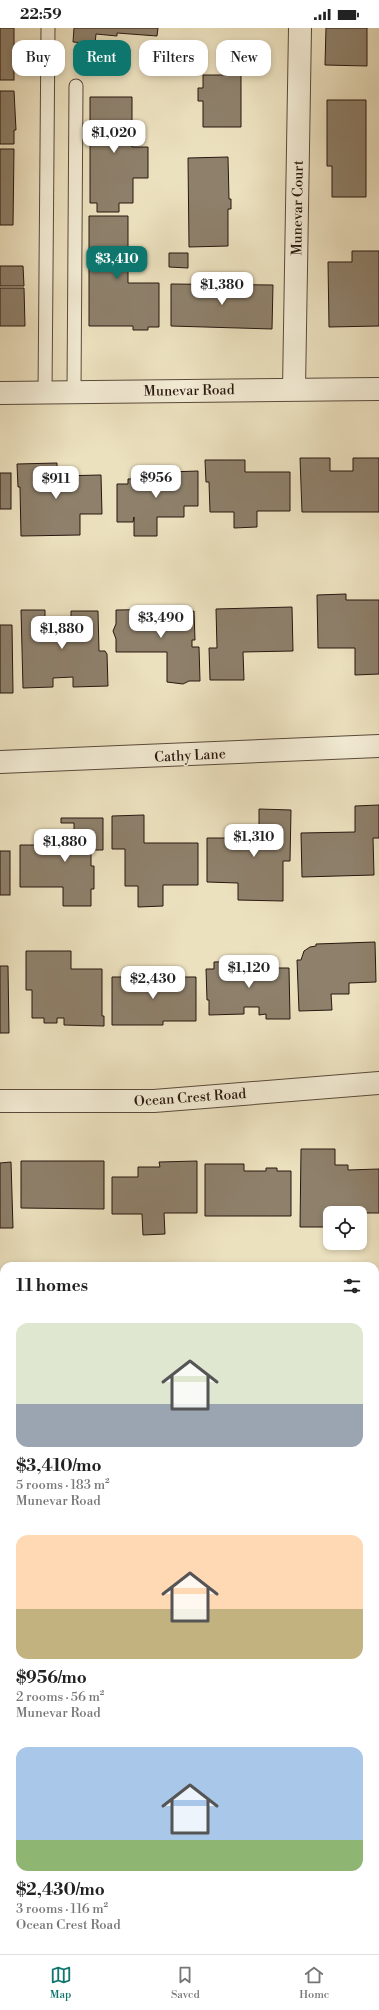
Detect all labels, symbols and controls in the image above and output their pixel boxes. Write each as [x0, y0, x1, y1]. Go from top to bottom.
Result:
text: 22:59 [20, 5, 62, 24]
chip: Buy [12, 40, 65, 76]
chip: Rent [73, 40, 131, 76]
chip: Filters [139, 40, 208, 76]
chip: New [216, 40, 271, 76]
pin: $1,020 [81, 120, 147, 154]
text: $1,020 [92, 125, 137, 141]
street label: Munevar Court [288, 160, 308, 256]
pin: $3,410 [84, 246, 150, 280]
text: $3,410 [95, 251, 139, 267]
pin: $1,380 [189, 272, 255, 306]
text: $1,380 [200, 277, 244, 293]
street label: Munevar Road [143, 381, 235, 401]
pin: $956 [132, 465, 180, 499]
pin: $911 [32, 466, 80, 500]
text: $956 [140, 470, 172, 486]
text: $911 [42, 471, 70, 487]
pin: $3,490 [128, 605, 194, 639]
text: $3,490 [138, 610, 184, 626]
pin: $1,880 [29, 616, 95, 650]
text: $1,880 [40, 621, 84, 637]
street label: Cathy Lane [154, 745, 226, 767]
pin: $1,310 [221, 824, 287, 858]
pin: $1,880 [32, 829, 98, 863]
text: $1,310 [234, 829, 274, 845]
text: $1,880 [43, 834, 87, 850]
pin: $1,120 [216, 955, 282, 989]
text: $1,120 [228, 960, 270, 976]
pin: $2,430 [120, 966, 186, 1000]
text: $2,430 [130, 971, 176, 987]
street label: Ocean Crest Road [133, 1085, 247, 1111]
map controls [323, 1206, 367, 1250]
button: locate [323, 1206, 367, 1250]
text: 11 homes [16, 1275, 88, 1297]
icon: filters [341, 1275, 363, 1297]
icon: home [154, 1349, 226, 1421]
text: $3,410/mo [16, 1455, 101, 1477]
text: 5 rooms · 183 m² [16, 1477, 110, 1493]
text: Munevar Road [16, 1493, 101, 1509]
icon: home [154, 1561, 226, 1633]
text: $956/mo [16, 1667, 87, 1689]
text: 2 rooms · 56 m² [16, 1689, 104, 1705]
text: Munevar Road [16, 1705, 101, 1721]
icon: home [154, 1773, 226, 1845]
text: $2,430/mo [16, 1879, 105, 1901]
text: 3 rooms · 116 m² [16, 1901, 108, 1917]
text: Ocean Crest Road [16, 1917, 121, 1933]
tab: Map [50, 1964, 72, 2002]
tab: Saved [171, 1964, 200, 2002]
tab: Home [299, 1964, 329, 2002]

